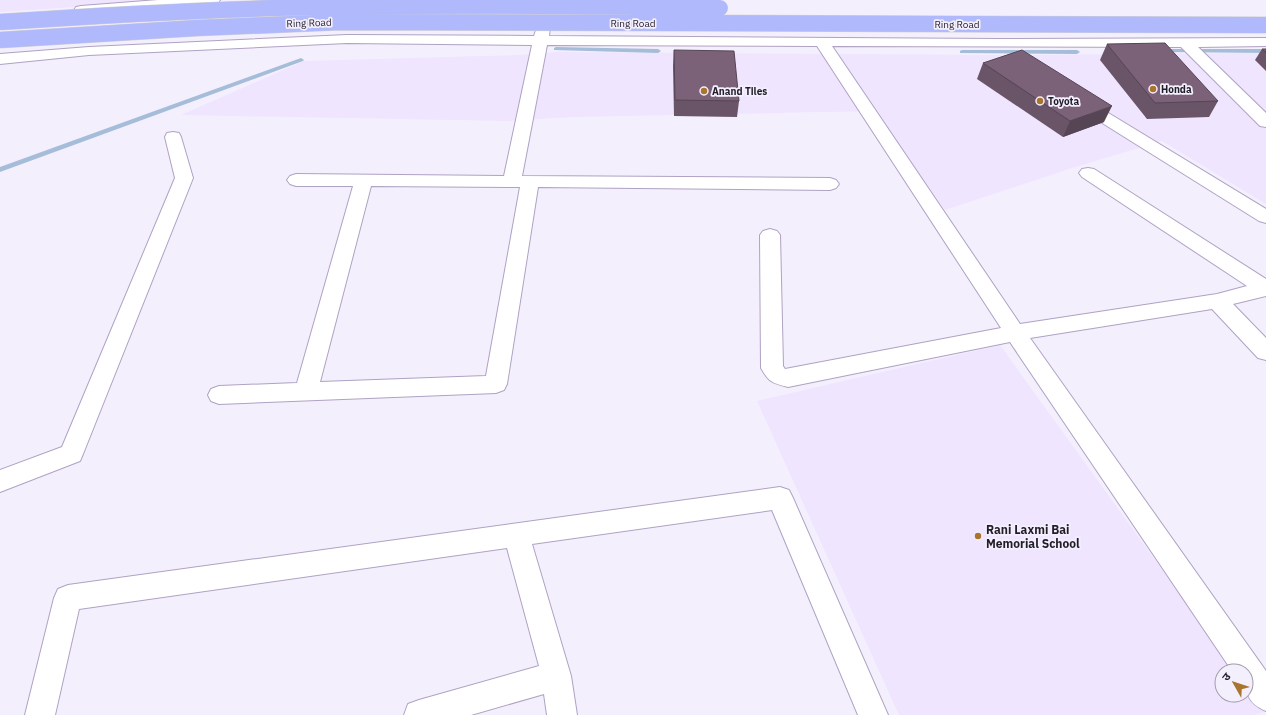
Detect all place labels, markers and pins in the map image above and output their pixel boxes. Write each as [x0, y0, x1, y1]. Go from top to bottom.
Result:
place label: Honda [1161, 83, 1192, 96]
marker: Honda [1148, 84, 1158, 94]
place label: Anand Tiles [712, 85, 767, 98]
marker: Anand Tiles [699, 86, 709, 96]
place label: Toyota [1048, 95, 1079, 108]
marker: Toyota [1035, 96, 1045, 106]
place label: Rani Laxmi Bai Memorial School [986, 522, 1080, 551]
marker: Rani Laxmi Bai Memorial School [973, 531, 983, 541]

